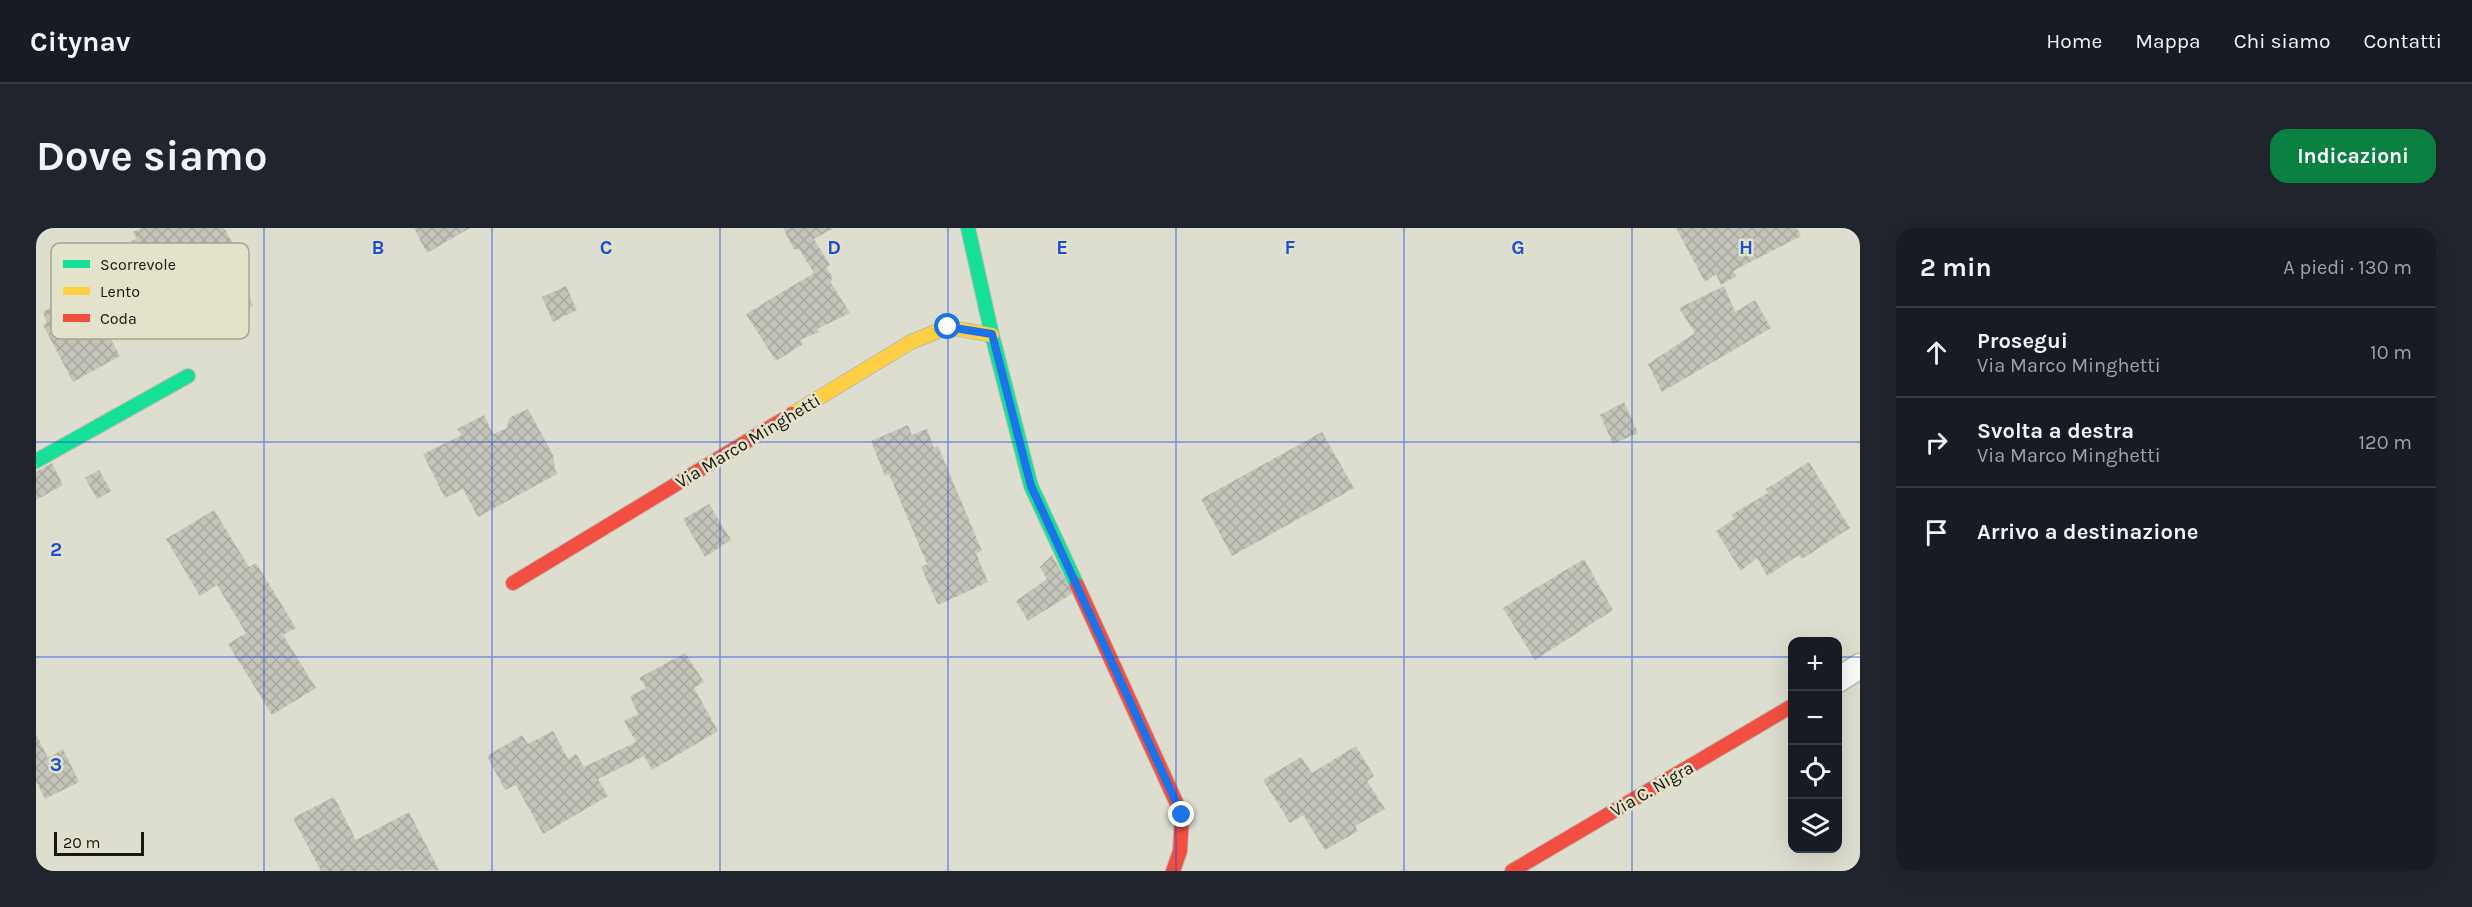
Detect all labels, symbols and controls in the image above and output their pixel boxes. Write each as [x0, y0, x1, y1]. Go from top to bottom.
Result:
text: Citynav [30, 25, 130, 58]
text: Home [2046, 29, 2102, 53]
text: Mappa [2135, 29, 2201, 53]
text: Chi siamo [2234, 29, 2330, 53]
text: Contatti [2363, 29, 2442, 53]
button: Indicazioni [2270, 129, 2436, 183]
text: Dove siamo [36, 131, 267, 181]
text: B [372, 236, 384, 259]
text: C [600, 236, 612, 259]
text: D [827, 236, 841, 259]
text: E [1056, 236, 1068, 259]
text: F [1285, 236, 1296, 259]
text: G [1511, 236, 1525, 259]
text: H [1739, 236, 1753, 259]
legend [51, 243, 249, 339]
text: 2 min [1920, 252, 1992, 283]
text: Scorrevole [100, 255, 176, 274]
text: A piedi · 130 m [2283, 256, 2412, 279]
text: Lento [100, 282, 140, 301]
text: Coda [100, 309, 137, 328]
route start [934, 313, 960, 339]
text: Prosegui [1977, 328, 2068, 354]
icon: ahead [1920, 336, 1953, 369]
text: 10 m [2370, 341, 2412, 364]
text: Via Marco Minghetti [1977, 354, 2161, 377]
street label: Via Marco Minghetti [671, 389, 825, 493]
text: Svolta a destra [1977, 418, 2134, 444]
icon: right [1920, 426, 1953, 459]
text: 120 m [2358, 431, 2412, 454]
text: Via Marco Minghetti [1977, 444, 2161, 467]
icon: arrive [1920, 516, 1953, 549]
text: Arrivo a destinazione [1977, 519, 2198, 545]
text: 2 [50, 538, 62, 561]
map controls [1788, 637, 1842, 853]
button: + [1788, 637, 1842, 691]
button: − [1788, 691, 1842, 745]
button: locate [1788, 745, 1842, 799]
text: 3 [50, 753, 62, 776]
street label: Via C. Nigra [1606, 756, 1698, 822]
button: layers [1788, 799, 1842, 853]
route end [1168, 801, 1194, 827]
scale bar [54, 829, 144, 856]
text: 20 m [63, 833, 101, 852]

